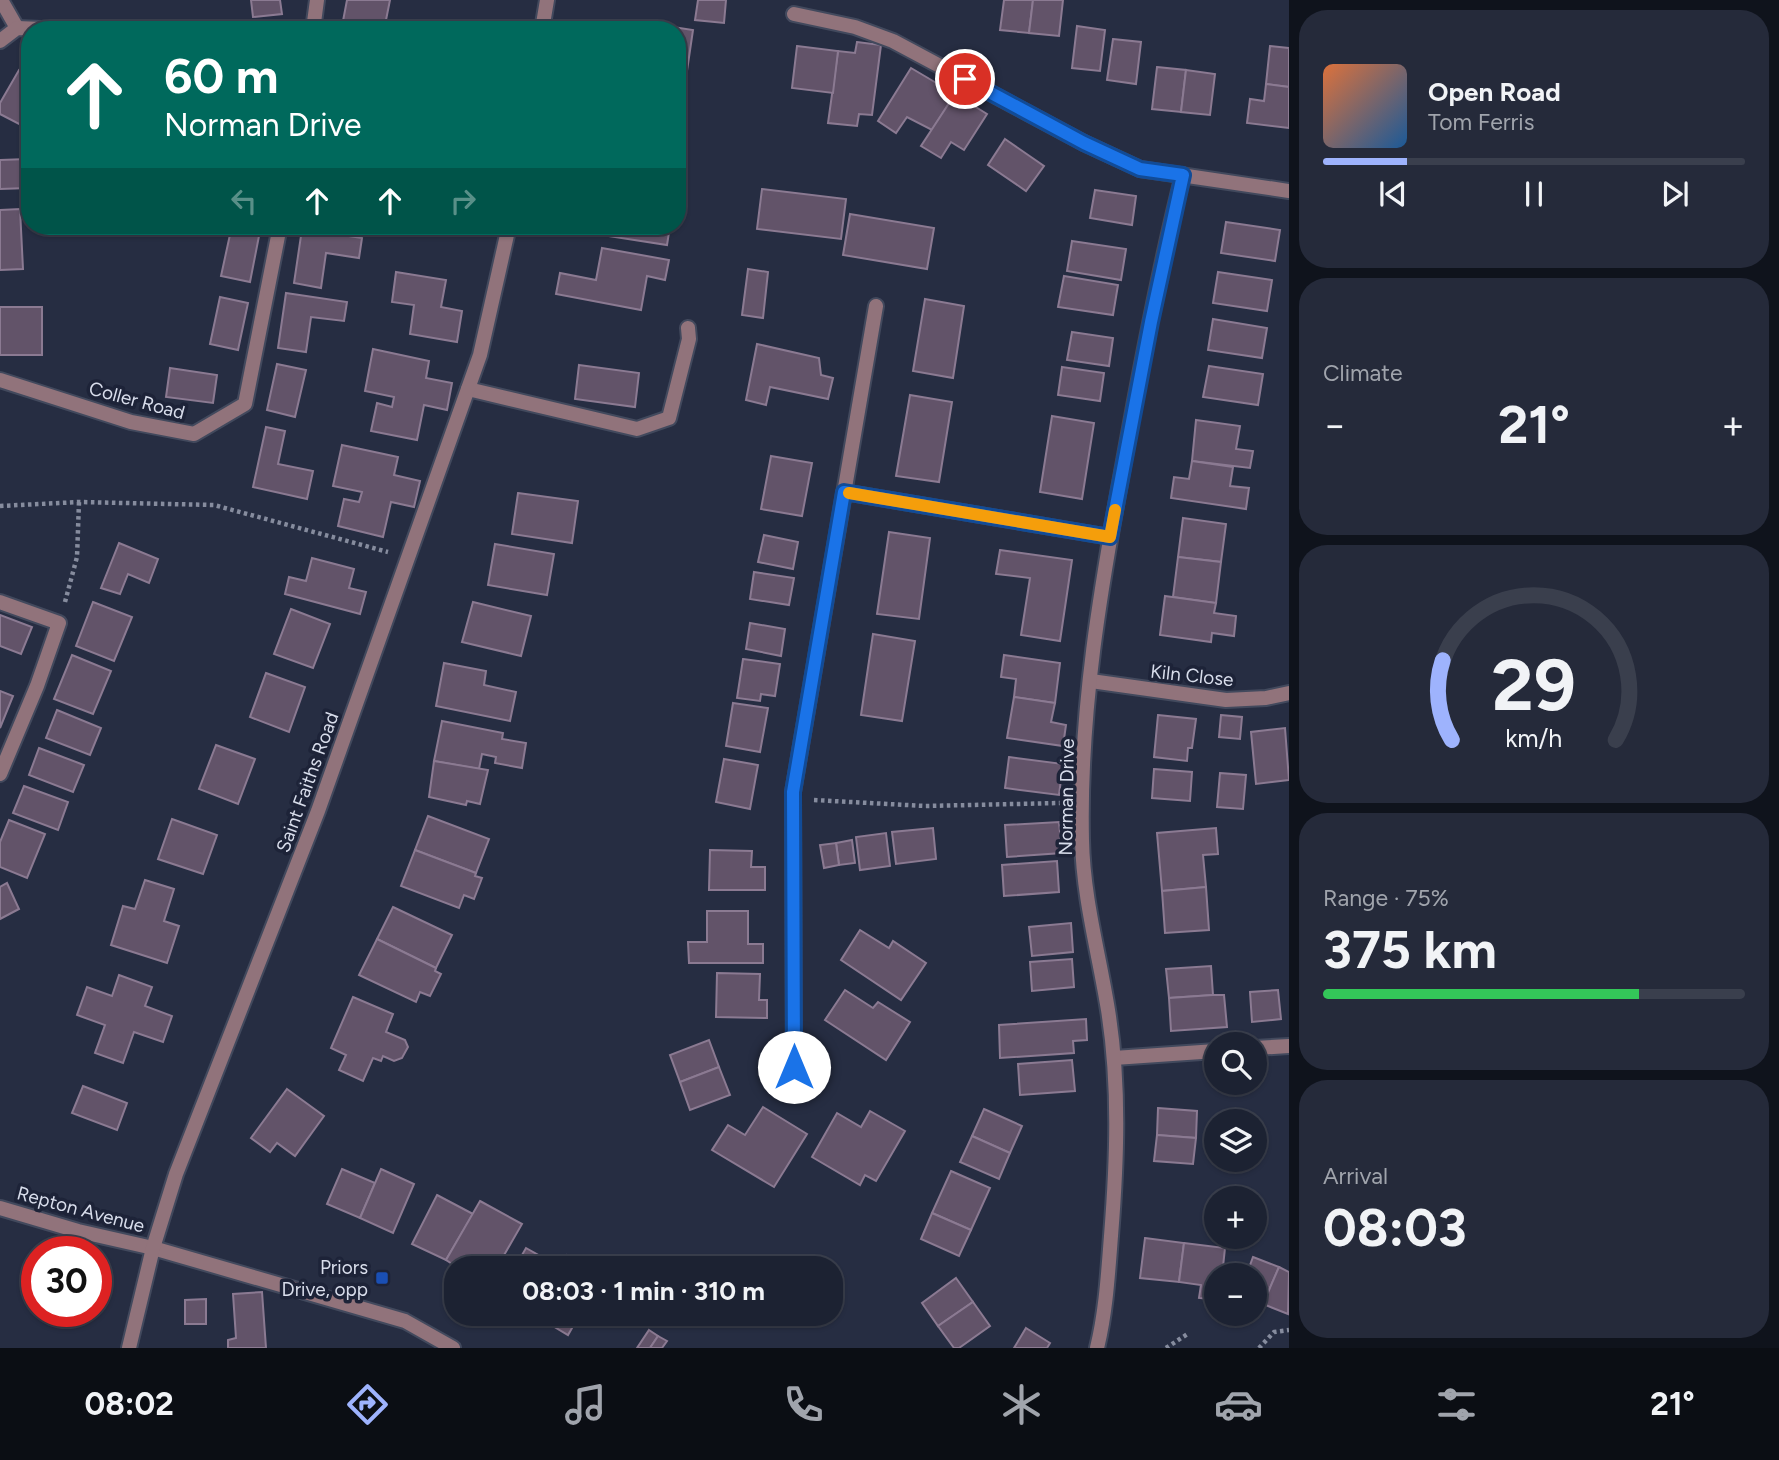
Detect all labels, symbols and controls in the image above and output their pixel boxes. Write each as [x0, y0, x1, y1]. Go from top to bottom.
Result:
text: 60 m [164, 46, 279, 105]
icon: ahead [49, 49, 140, 140]
pin [935, 49, 995, 109]
icon: arrive [946, 60, 984, 98]
text: Open Road [1428, 76, 1561, 108]
text: Norman Drive [164, 106, 361, 144]
text: Tom Ferris [1428, 108, 1534, 136]
icon: previous [1374, 175, 1412, 213]
icon: pause [1515, 175, 1553, 213]
icon: next [1656, 175, 1694, 213]
icon: left [225, 182, 263, 220]
icon: ahead [298, 182, 336, 220]
icon: ahead [371, 182, 409, 220]
icon: right [444, 182, 482, 220]
text: Climate [1323, 359, 1402, 387]
street label: Coller Road [86, 377, 187, 424]
text: 21° [1498, 394, 1570, 456]
text: − [1323, 402, 1347, 448]
text: + [1721, 402, 1745, 448]
text: 29 [1492, 641, 1576, 728]
street label: Kiln Close [1149, 660, 1235, 691]
street label: Saint Faiths Road [271, 709, 344, 855]
text: km/h [1505, 723, 1563, 753]
street label: Norman Drive [1054, 738, 1079, 856]
text: Range · 75% [1323, 884, 1449, 912]
text: 375 km [1323, 919, 1497, 981]
position arrow [757, 1030, 831, 1104]
map controls [1204, 1032, 1267, 1326]
button: search [1204, 1032, 1267, 1095]
button: layers [1204, 1109, 1267, 1172]
text: Arrival [1323, 1162, 1388, 1190]
street label: Repton Avenue [15, 1181, 147, 1238]
button: + [1204, 1186, 1267, 1249]
text: 08:03 [1323, 1197, 1467, 1259]
speed limit sign: 30 [21, 1236, 112, 1327]
place label: Priors Drive, opp [282, 1256, 368, 1301]
button: − [1204, 1263, 1267, 1326]
marker: Priors Drive, opp [374, 1270, 390, 1286]
text: 08:03 · 1 min · 310 m [522, 1275, 765, 1307]
icon: directions [343, 1380, 392, 1429]
icon: music [561, 1380, 610, 1429]
icon: phone [779, 1380, 828, 1429]
icon: climate [997, 1380, 1046, 1429]
icon: car [1214, 1380, 1263, 1429]
icon: filters [1432, 1380, 1481, 1429]
text: 08:02 [84, 1385, 174, 1423]
text: 21° [1650, 1385, 1695, 1423]

